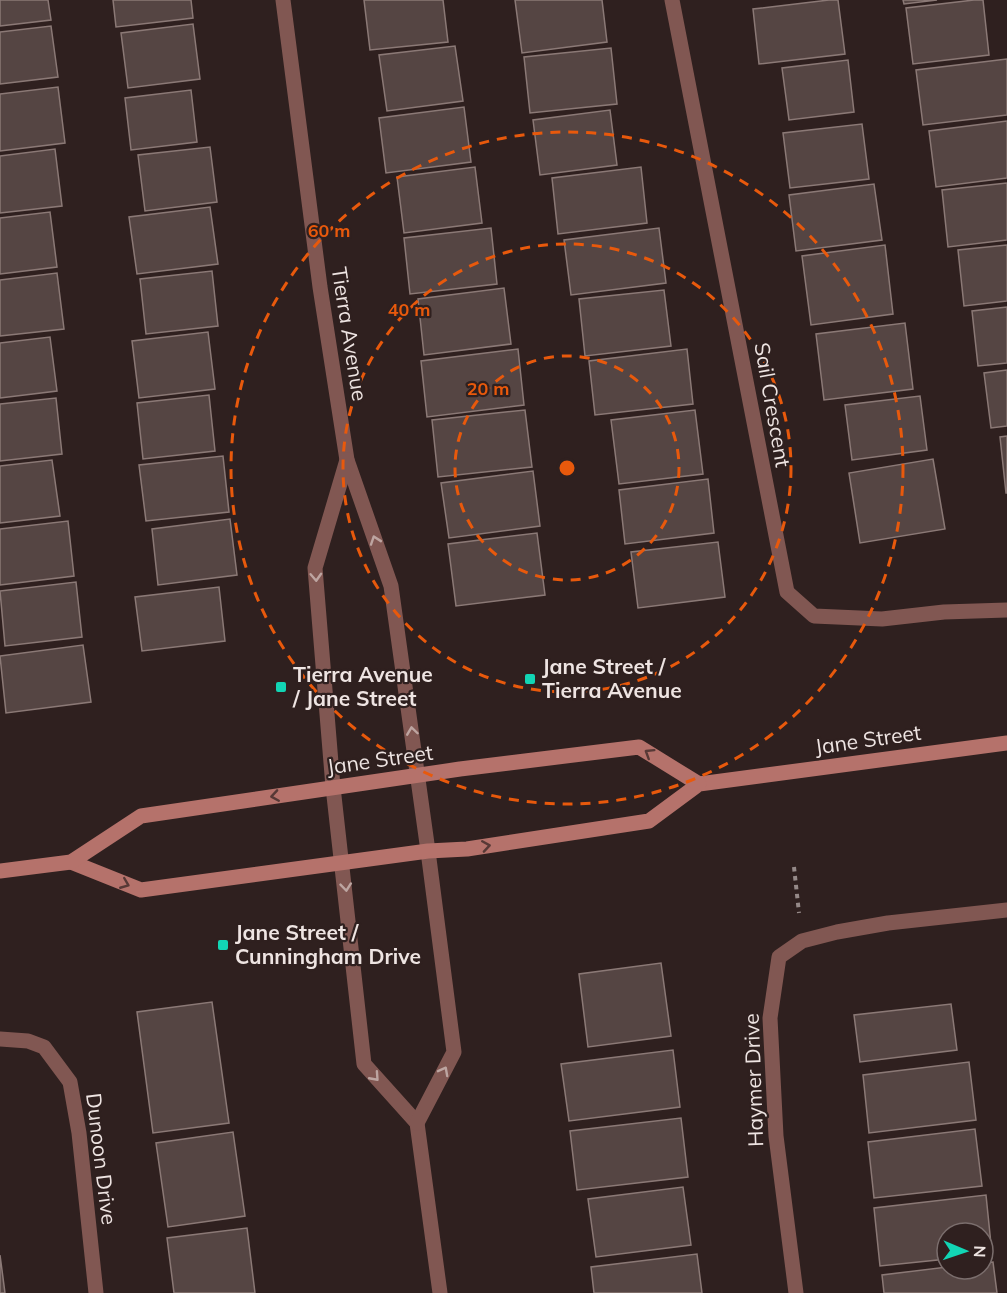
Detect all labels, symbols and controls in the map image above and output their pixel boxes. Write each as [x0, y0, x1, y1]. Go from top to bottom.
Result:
text: 60 m [308, 219, 350, 242]
street label: Tierra Avenue [327, 265, 373, 403]
text: 40 m [388, 298, 430, 321]
street label: Sail Crescent [749, 340, 797, 469]
text: 20 m [467, 377, 509, 400]
centre of rings [557, 458, 577, 478]
one-way arrow [370, 535, 383, 546]
one-way arrow [309, 572, 322, 581]
place label: Jane Street / Tierra Avenue [542, 653, 682, 703]
place label: Tierra Avenue / Jane Street [292, 661, 433, 711]
marker: Jane Street / Tierra Avenue [523, 672, 537, 686]
marker: Tierra Avenue / Jane Street [274, 680, 288, 694]
street label: Jane Street [813, 719, 923, 759]
one-way arrow [407, 726, 419, 735]
street label: Jane Street [325, 739, 435, 779]
one-way arrow [645, 749, 655, 761]
one-way arrow [271, 789, 281, 802]
one-way arrow [481, 840, 491, 852]
one-way arrow [119, 876, 130, 889]
one-way arrow [339, 883, 351, 892]
place label: Jane Street / Cunningham Drive [235, 919, 421, 969]
marker: Jane Street / Cunningham Drive [216, 938, 230, 952]
street label: Haymer Drive [738, 1013, 768, 1147]
one-way arrow [437, 1067, 448, 1077]
one-way arrow [368, 1070, 379, 1081]
street label: Dunoon Drive [81, 1091, 123, 1226]
north arrow [935, 1221, 995, 1281]
text: N [970, 1245, 990, 1258]

